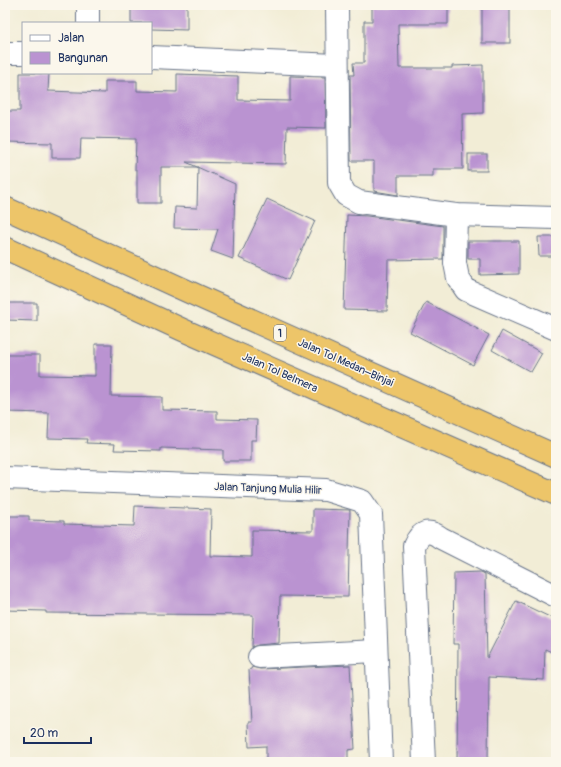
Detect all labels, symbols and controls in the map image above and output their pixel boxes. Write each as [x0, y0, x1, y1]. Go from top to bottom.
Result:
legend [22, 22, 152, 74]
text: Jalan [58, 31, 84, 46]
text: Bangunan [58, 51, 108, 66]
road number: 1 [274, 325, 286, 341]
street label: Jalan Tol Medan–Binjai [296, 336, 396, 389]
street label: Jalan Tol Belmera [240, 350, 320, 395]
street label: Jalan Tanjung Mulia Hilir [214, 480, 322, 497]
scale bar [24, 719, 91, 745]
text: 20 m [30, 726, 59, 741]

